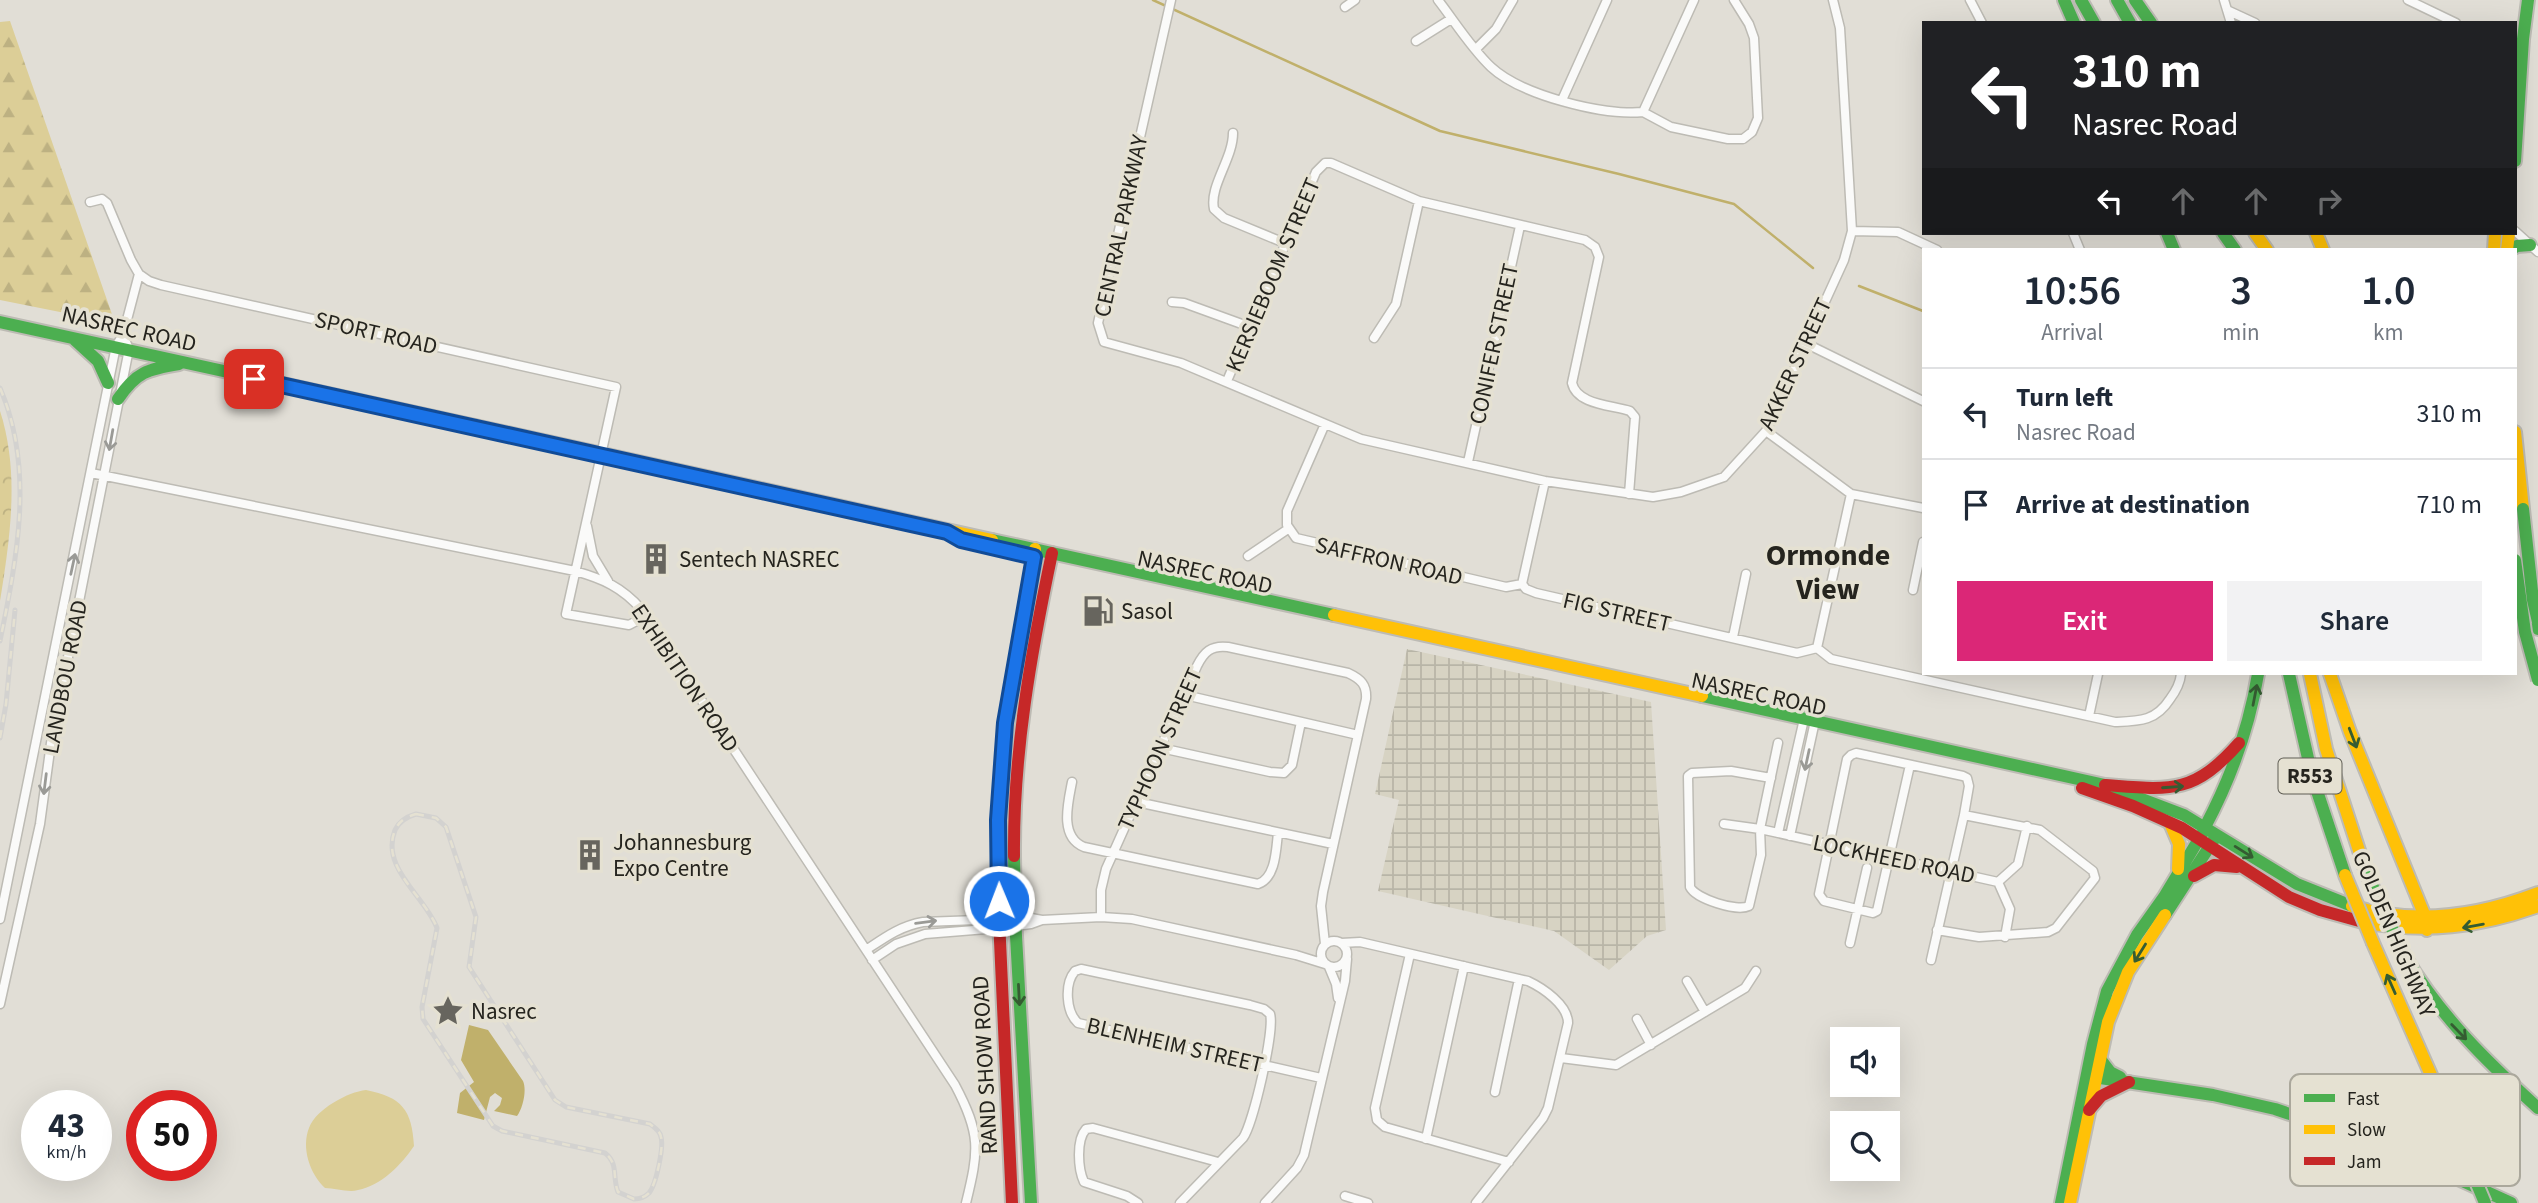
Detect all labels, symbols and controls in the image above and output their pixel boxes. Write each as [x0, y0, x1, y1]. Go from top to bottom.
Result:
text: 310 m [2072, 37, 2201, 107]
icon: left [1957, 49, 2048, 140]
text: Nasrec Road [2072, 102, 2239, 148]
street label: CENTRAL PARKWAY [1086, 132, 1156, 320]
street label: KERSIEBOOM STREET [1217, 173, 1329, 377]
icon: left [2091, 182, 2129, 220]
icon: ahead [2164, 182, 2202, 220]
icon: ahead [2237, 182, 2275, 220]
icon: right [2310, 182, 2348, 220]
street label: CONIFER STREET [1461, 261, 1527, 427]
text: 10:56 [2023, 261, 2121, 321]
text: 3 [2230, 261, 2252, 321]
text: 1.0 [2361, 261, 2416, 321]
street label: AKKER STREET [1750, 292, 1840, 436]
street label: NASREC ROAD [58, 297, 200, 361]
street label: SPORT ROAD [311, 303, 441, 363]
text: Arrival [2041, 316, 2103, 349]
text: min [2222, 316, 2260, 349]
text: km [2373, 316, 2404, 349]
pin [224, 349, 284, 409]
icon: arrive [235, 360, 273, 398]
text: Turn left [2016, 379, 2113, 416]
icon: left [1957, 395, 1995, 433]
text: 310 m [2416, 395, 2482, 432]
text: Nasrec Road [2016, 416, 2136, 449]
one-way arrow [103, 428, 117, 451]
icon: arrive [1957, 486, 1995, 524]
text: Arrive at destination [2016, 486, 2250, 523]
text: 710 m [2416, 486, 2482, 523]
street label: SAFFRON ROAD [1312, 528, 1466, 594]
district label: Ormonde View [1766, 534, 1890, 611]
building icon: Sentech NASREC [639, 542, 673, 576]
street label: NASREC ROAD [1134, 542, 1276, 602]
place label: Sentech NASREC [679, 543, 840, 576]
one-way arrow [66, 553, 80, 576]
button: Exit [1957, 581, 2213, 661]
button: Share [2227, 581, 2482, 661]
street label: FIG STREET [1560, 584, 1674, 640]
fuel station icon: Sasol [1081, 594, 1115, 628]
place label: Sasol [1121, 595, 1173, 628]
street label: LANDBOU ROAD [34, 597, 96, 757]
street label: EXHIBITION ROAD [623, 597, 747, 759]
street label: TYPHOON STREET [1109, 662, 1211, 836]
street label: NASREC ROAD [1688, 664, 1830, 724]
one-way arrow [2248, 684, 2262, 707]
one-way arrow [2347, 727, 2360, 749]
one-way arrow [1799, 748, 1813, 771]
road number: R553 [2278, 758, 2342, 794]
one-way arrow [39, 772, 52, 795]
one-way arrow [2161, 780, 2183, 793]
place label: Johannesburg Expo Centre [613, 826, 752, 885]
street label: LOCKHEED ROAD [1810, 826, 1978, 892]
building icon: Johannesburg Expo Centre [573, 838, 607, 872]
one-way arrow [2234, 845, 2254, 859]
street label: GOLDEN HIGHWAY [2344, 846, 2444, 1022]
position arrow [962, 864, 1036, 938]
one-way arrow [914, 915, 937, 928]
one-way arrow [2462, 920, 2485, 933]
one-way arrow [2133, 943, 2147, 963]
one-way arrow [2384, 973, 2397, 995]
street label: RAND SHOW ROAD [964, 975, 1006, 1155]
one-way arrow [1013, 983, 1026, 1006]
place icon: Nasrec [431, 994, 465, 1028]
place label: Nasrec [471, 995, 537, 1028]
street label: BLENHEIM STREET [1084, 1009, 1266, 1081]
one-way arrow [2450, 1023, 2467, 1040]
map controls [1830, 1027, 1900, 1181]
button: sound [1830, 1027, 1900, 1097]
legend [2290, 1074, 2520, 1186]
text: Fast [2347, 1086, 2380, 1113]
speed limit sign: 50 [126, 1090, 217, 1181]
text: 43 [48, 1101, 85, 1151]
button: search [1830, 1111, 1900, 1181]
text: Slow [2347, 1117, 2386, 1144]
text: km/h [47, 1140, 86, 1165]
text: Jam [2347, 1149, 2381, 1176]

